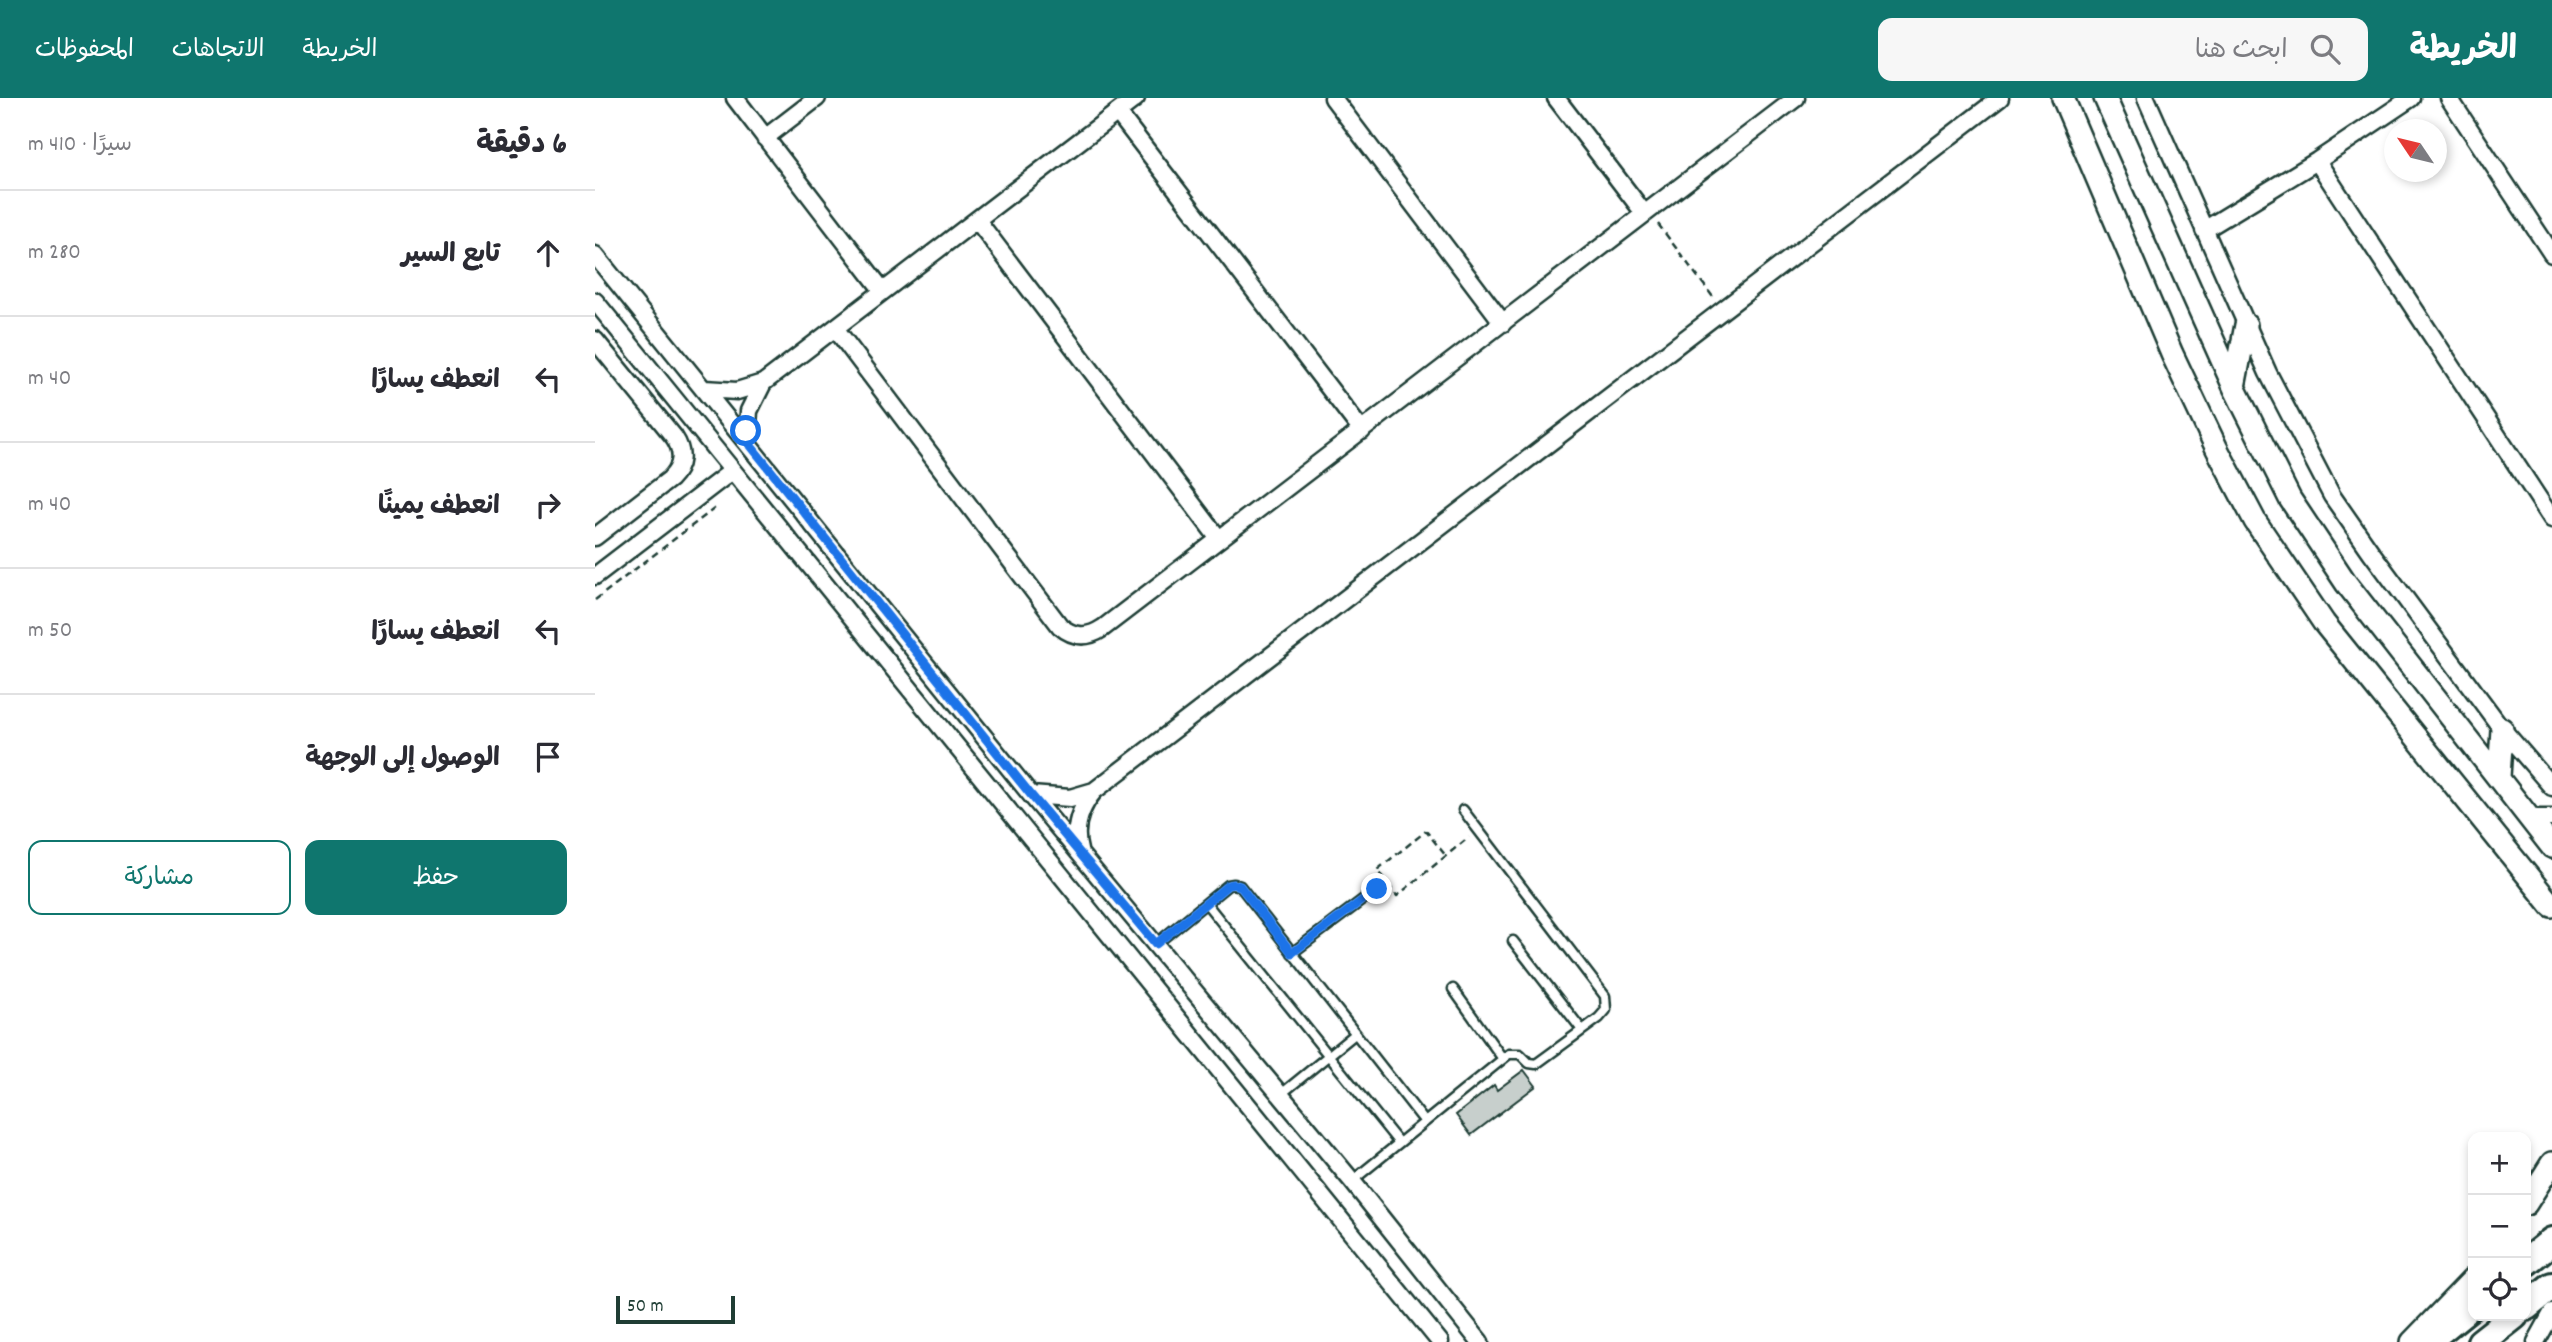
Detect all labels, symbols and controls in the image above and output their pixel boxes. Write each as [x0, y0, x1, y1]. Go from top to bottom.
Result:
search box [1878, 18, 2368, 81]
text: الخريطة [2410, 28, 2517, 75]
icon: search [2306, 30, 2344, 68]
text: ابحث هنا [2195, 33, 2288, 70]
text: المحفوظات [35, 34, 134, 68]
text: الاتجاهات [172, 34, 265, 68]
text: الخريطة [303, 34, 377, 68]
north arrow [2384, 119, 2447, 182]
text: 6 دقيقة [476, 125, 567, 168]
text: سيرًا · 410 m [28, 129, 132, 162]
icon: ahead [529, 234, 567, 272]
text: 280 m [28, 237, 81, 270]
text: تابع السير [401, 237, 500, 274]
icon: left [529, 360, 567, 398]
text: 40 m [28, 363, 71, 396]
text: انعطف يسارًا [371, 363, 500, 400]
route start [730, 415, 761, 446]
icon: right [529, 486, 567, 524]
text: 40 m [28, 489, 71, 522]
text: انعطف يمينًا [378, 489, 500, 526]
icon: left [529, 612, 567, 650]
text: 50 m [28, 615, 72, 648]
text: انعطف يسارًا [371, 615, 500, 652]
icon: arrive [529, 738, 567, 776]
text: الوصول إلى الوجهة [305, 741, 500, 778]
button: مشاركة [28, 840, 291, 915]
button: حفظ [305, 840, 567, 915]
route end [1361, 873, 1392, 904]
map controls [2468, 1132, 2531, 1321]
button: + [2468, 1132, 2531, 1195]
button: − [2468, 1195, 2531, 1258]
button: locate [2468, 1258, 2531, 1321]
scale bar [616, 1293, 735, 1325]
text: 50 m [627, 1294, 664, 1321]

